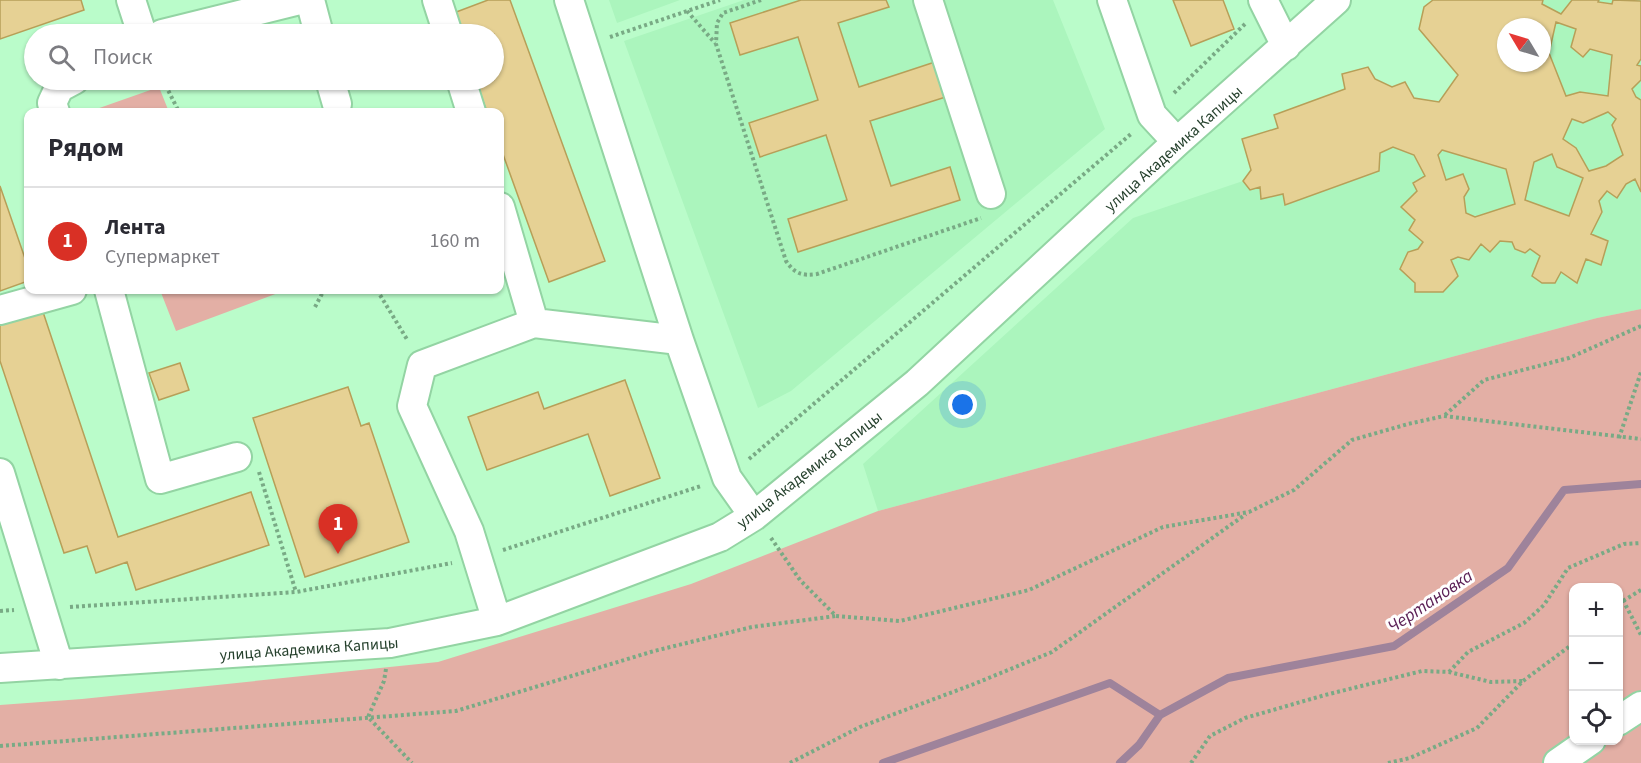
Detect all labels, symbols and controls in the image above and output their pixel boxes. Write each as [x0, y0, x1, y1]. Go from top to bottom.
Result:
north arrow [1497, 18, 1551, 72]
search box [24, 24, 504, 90]
icon: search [45, 41, 78, 74]
text: Поиск [93, 41, 152, 73]
street label: улица Академика Капицы [1100, 81, 1248, 217]
text: Рядом [48, 129, 124, 166]
text: Лента [105, 211, 166, 243]
text: 1 [62, 227, 73, 255]
text: 160 m [430, 227, 480, 255]
text: Супермаркет [105, 243, 220, 271]
your location [948, 390, 977, 419]
street label: улица Академика Капицы [732, 406, 887, 534]
pin: 1 [318, 504, 358, 554]
water label: Чертановка [1383, 563, 1478, 639]
map controls [1569, 583, 1623, 745]
button: + [1569, 583, 1623, 637]
street label: улица Академика Капицы [219, 632, 399, 666]
button: − [1569, 637, 1623, 691]
button: locate [1569, 691, 1623, 745]

